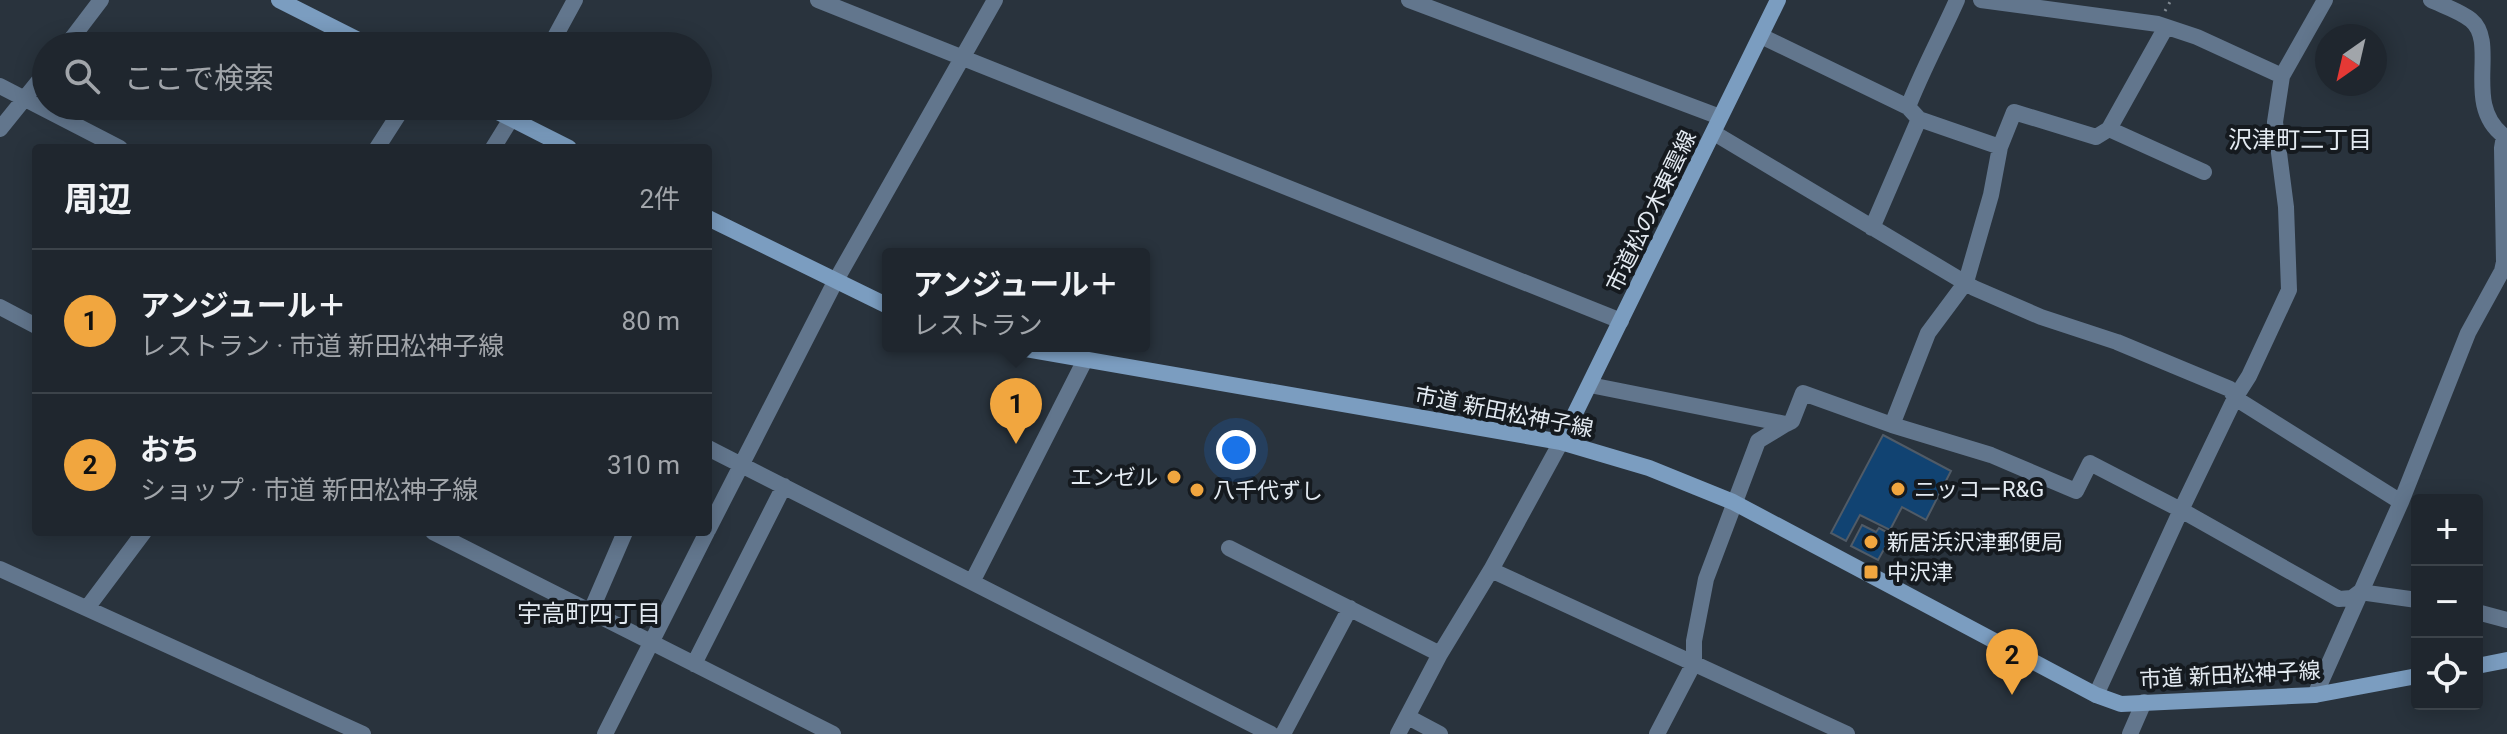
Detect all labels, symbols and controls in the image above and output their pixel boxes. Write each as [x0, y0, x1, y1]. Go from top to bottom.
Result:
north arrow [2315, 24, 2387, 96]
search box [32, 32, 712, 120]
icon: search [60, 54, 104, 98]
text: ここで検索 [124, 61, 274, 96]
street label: 市道松の木東雲線 [1601, 126, 1701, 296]
district label: 沢津町二丁目 [2228, 126, 2372, 154]
text: 周辺 [64, 179, 132, 219]
text: 2件 [639, 184, 680, 214]
popup [882, 248, 1150, 352]
text: アンジュール＋ [913, 267, 1119, 302]
text: アンジュール＋ [140, 288, 347, 323]
text: 1 [83, 306, 97, 336]
text: 80 m [622, 306, 680, 336]
text: レストラン [913, 310, 1043, 340]
text: レストラン · 市道 新田松神子線 [140, 331, 504, 361]
pin: 1 [990, 378, 1042, 444]
street label: 市道 新田松神子線 [1413, 382, 1595, 442]
your location [1216, 430, 1256, 470]
text: おち [140, 432, 200, 467]
text: 2 [83, 450, 97, 480]
text: 310 m [607, 450, 680, 480]
place label: エンゼル [1070, 465, 1158, 490]
marker: エンゼル [1165, 468, 1183, 486]
text: ショップ · 市道 新田松神子線 [140, 475, 478, 505]
place label: ニッコーR&G [1914, 477, 2044, 502]
place label: 八千代ずし [1213, 478, 1323, 503]
marker: ニッコーR&G [1889, 480, 1907, 498]
marker: 八千代ずし [1188, 481, 1206, 499]
map controls [2411, 494, 2483, 710]
button: + [2411, 494, 2483, 566]
place label: 新居浜沢津郵便局 [1887, 530, 2063, 555]
marker: 新居浜沢津郵便局 [1862, 533, 1880, 551]
place label: 中沢津 [1887, 560, 1953, 585]
marker: 中沢津 [1862, 563, 1880, 581]
button: − [2411, 566, 2483, 638]
district label: 宇高町四丁目 [517, 600, 661, 628]
pin: 2 [1986, 629, 2038, 695]
button: locate [2411, 638, 2483, 710]
street label: 市道 新田松神子線 [2139, 658, 2321, 692]

